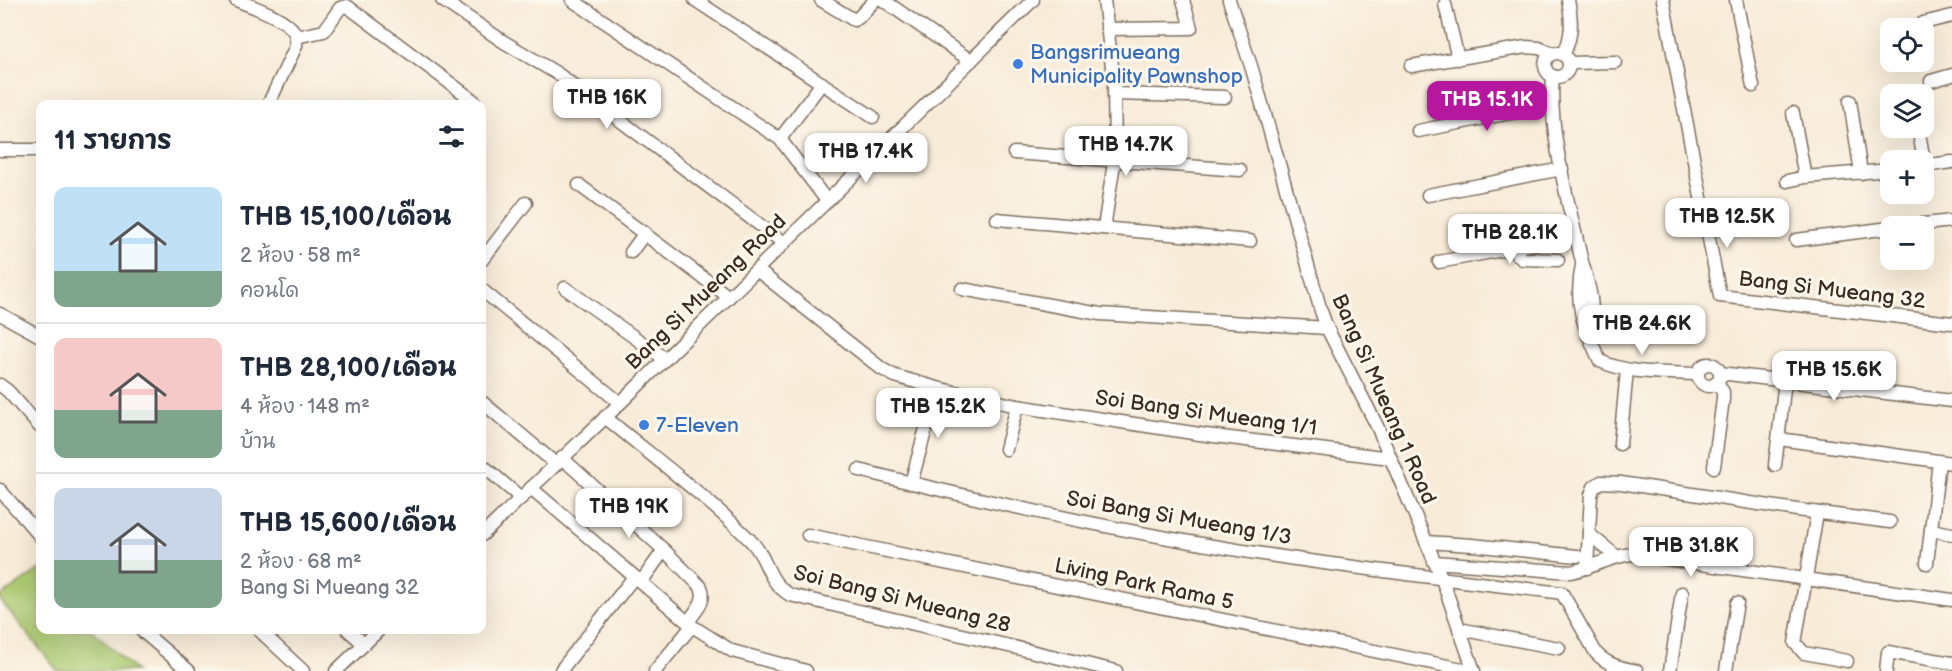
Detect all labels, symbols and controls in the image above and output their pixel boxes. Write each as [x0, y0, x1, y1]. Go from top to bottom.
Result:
map controls [1880, 18, 1934, 270]
button: locate [1880, 18, 1934, 72]
place label: Bangsrimueang Municipality Pawnshop [1030, 40, 1243, 89]
marker: Bangsrimueang Municipality Pawnshop [1011, 57, 1025, 71]
pin: THB 16K [552, 79, 662, 130]
pin: THB 15.1K [1418, 81, 1556, 132]
button: layers [1880, 84, 1934, 138]
text: THB 16K [567, 86, 647, 110]
text: THB 15.1K [1441, 88, 1533, 112]
icon: filters [435, 120, 468, 153]
text: 11 รายการ [54, 126, 172, 157]
pin: THB 14.7K [1057, 126, 1195, 177]
pin: THB 17.4K [797, 133, 935, 184]
text: THB 14.7K [1079, 133, 1173, 157]
text: THB 17.4K [819, 140, 913, 164]
button: + [1880, 150, 1934, 204]
pin: THB 12.5K [1658, 198, 1796, 249]
text: THB 15,100/เดือน [240, 202, 451, 233]
text: THB 12.5K [1679, 205, 1775, 229]
street label: Bang Si Mueang Road [621, 209, 791, 375]
icon: home [102, 211, 174, 283]
pin: THB 28.1K [1441, 214, 1579, 265]
button: − [1880, 216, 1934, 270]
text: THB 28.1K [1462, 221, 1558, 245]
text: 2 ห้อง · 58 m² [240, 244, 361, 268]
street label: Bang Si Mueang 32 [1737, 266, 1927, 314]
text: คอนโด [240, 279, 299, 303]
street label: Bang Si Mueang 1 Road [1326, 290, 1442, 508]
pin: THB 24.6K [1573, 305, 1711, 356]
text: THB 24.6K [1593, 312, 1691, 336]
pin: THB 15.6K [1765, 351, 1903, 402]
text: THB 28,100/เดือน [240, 353, 457, 384]
text: THB 15.6K [1786, 358, 1882, 382]
icon: home [102, 362, 174, 434]
street label: Soi Bang Si Mueang 1/1 [1094, 385, 1318, 441]
pin: THB 15.2K [869, 388, 1007, 439]
text: 4 ห้อง · 148 m² [240, 395, 370, 419]
text: THB 15.2K [890, 395, 986, 419]
place label: 7-Eleven [656, 413, 739, 438]
marker: 7-Eleven [637, 418, 651, 432]
text: บ้าน [240, 430, 275, 454]
street label: Soi Bang Si Mueang 1/3 [1064, 486, 1294, 550]
pin: THB 19K [574, 488, 684, 539]
text: THB 19K [589, 495, 669, 519]
text: THB 15,600/เดือน [240, 508, 456, 539]
icon: home [102, 512, 174, 584]
pin: THB 31.8K [1622, 527, 1760, 578]
text: THB 31.8K [1643, 534, 1739, 558]
text: 2 ห้อง · 68 m² [240, 550, 362, 574]
street label: Living Park Rama 5 [1052, 553, 1236, 615]
street label: Soi Bang Si Mueang 28 [791, 560, 1013, 638]
text: Bang Si Mueang 32 [240, 576, 419, 600]

